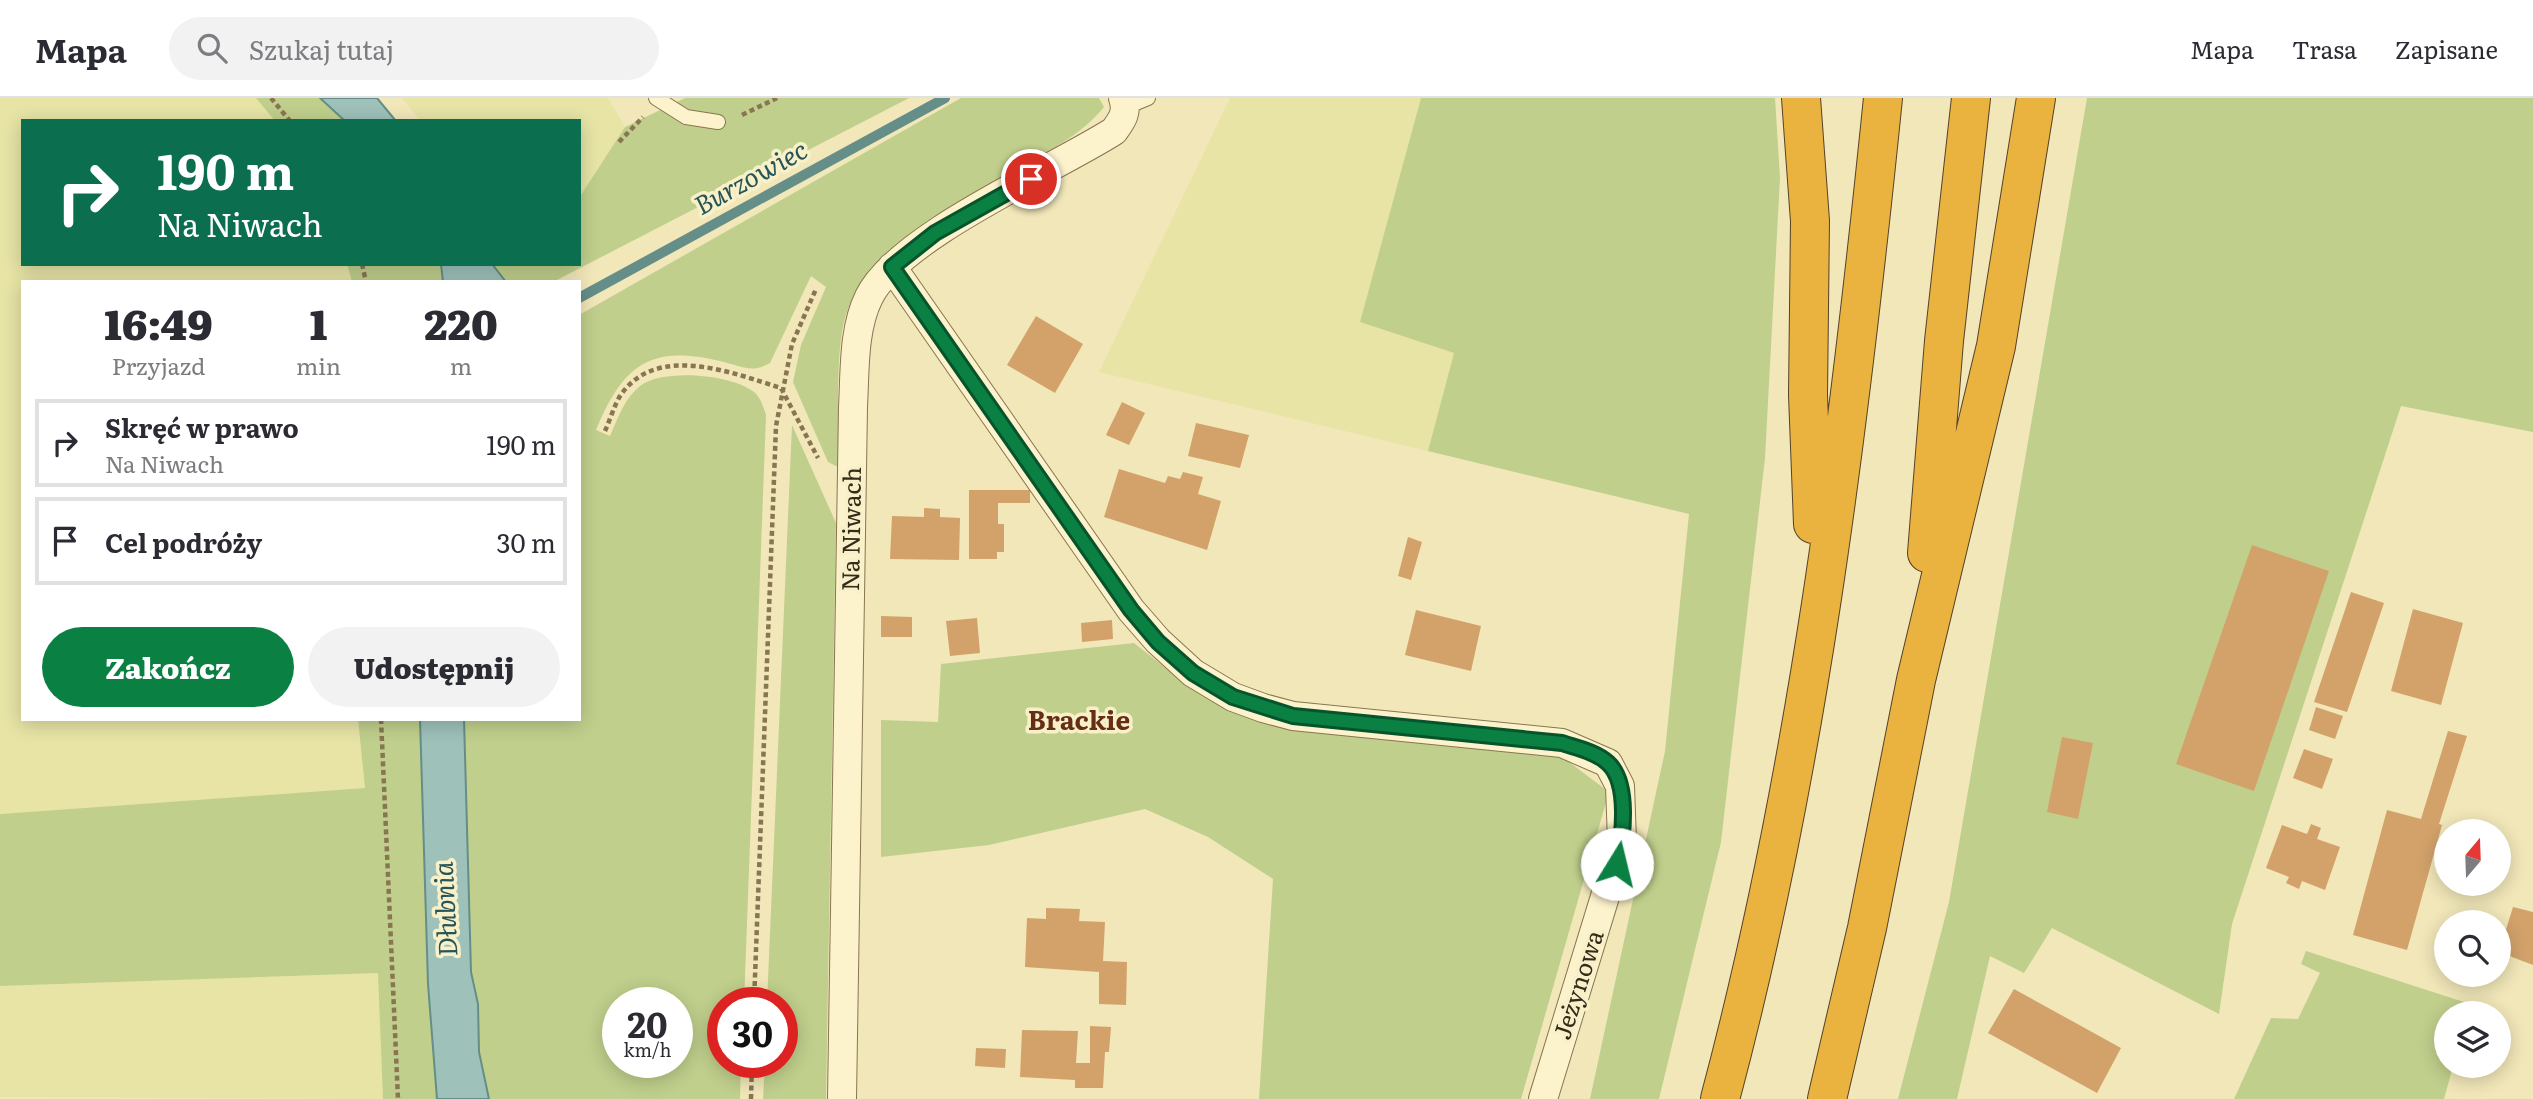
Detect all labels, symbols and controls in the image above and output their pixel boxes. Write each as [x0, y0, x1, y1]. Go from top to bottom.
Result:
search box [169, 17, 659, 80]
text: Mapa [35, 24, 127, 73]
icon: search [193, 29, 231, 67]
text: Szukaj tutaj [249, 29, 394, 68]
text: Mapa [2190, 31, 2254, 66]
text: Trasa [2292, 31, 2357, 66]
text: Zapisane [2395, 31, 2498, 66]
water label: Burzowiec [686, 129, 814, 223]
text: 190 m [157, 132, 294, 205]
icon: right [42, 147, 133, 238]
pin [1001, 149, 1061, 209]
icon: arrive [1012, 160, 1050, 198]
text: Na Niwach [157, 199, 323, 247]
text: 16:49 [104, 291, 213, 353]
text: 1 [310, 291, 327, 353]
text: 220 [424, 291, 498, 353]
text: Przyjazd [112, 348, 205, 382]
text: min [296, 348, 341, 382]
text: m [450, 348, 472, 382]
text: Skręć w prawo [105, 407, 299, 446]
icon: right [46, 424, 84, 462]
text: 190 m [486, 424, 556, 463]
text: Na Niwach [105, 446, 224, 480]
street label: Na Niwach [831, 466, 868, 591]
icon: arrive [46, 522, 84, 560]
text: Cel podróży [105, 522, 262, 561]
text: 30 m [496, 522, 556, 561]
button: Zakończ [42, 627, 294, 707]
button: Udostępnij [308, 627, 560, 707]
district label: Brackie [1028, 699, 1130, 738]
north arrow [2434, 819, 2511, 896]
map controls [2434, 819, 2511, 1078]
position arrow [1580, 827, 1654, 901]
water label: Dłubnia [422, 861, 465, 958]
button: search [2434, 910, 2511, 987]
street label: Jeżynowa [1542, 925, 1611, 1043]
speed limit sign: 30 [707, 987, 798, 1078]
text: 20 [627, 997, 668, 1049]
button: layers [2434, 1001, 2511, 1078]
text: km/h [624, 1036, 671, 1063]

